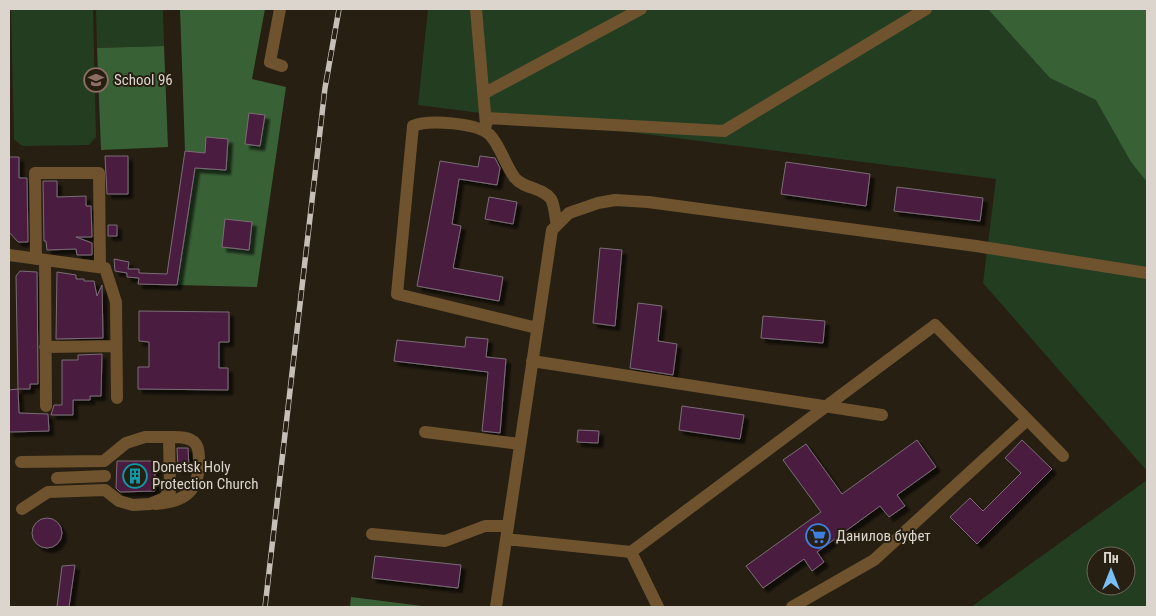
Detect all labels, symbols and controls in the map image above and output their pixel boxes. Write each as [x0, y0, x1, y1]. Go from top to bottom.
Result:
school or university icon: School 96 [83, 67, 109, 93]
place label: School 96 [114, 71, 173, 89]
place label: Donetsk Holy Protection Church [152, 458, 258, 493]
building icon: Donetsk Holy Protection Church [122, 463, 148, 489]
supermarket icon: Данилов буфет [805, 523, 831, 549]
place label: Данилов буфет [836, 527, 931, 545]
north arrow [1086, 546, 1136, 596]
text: Пн [1103, 550, 1119, 566]

